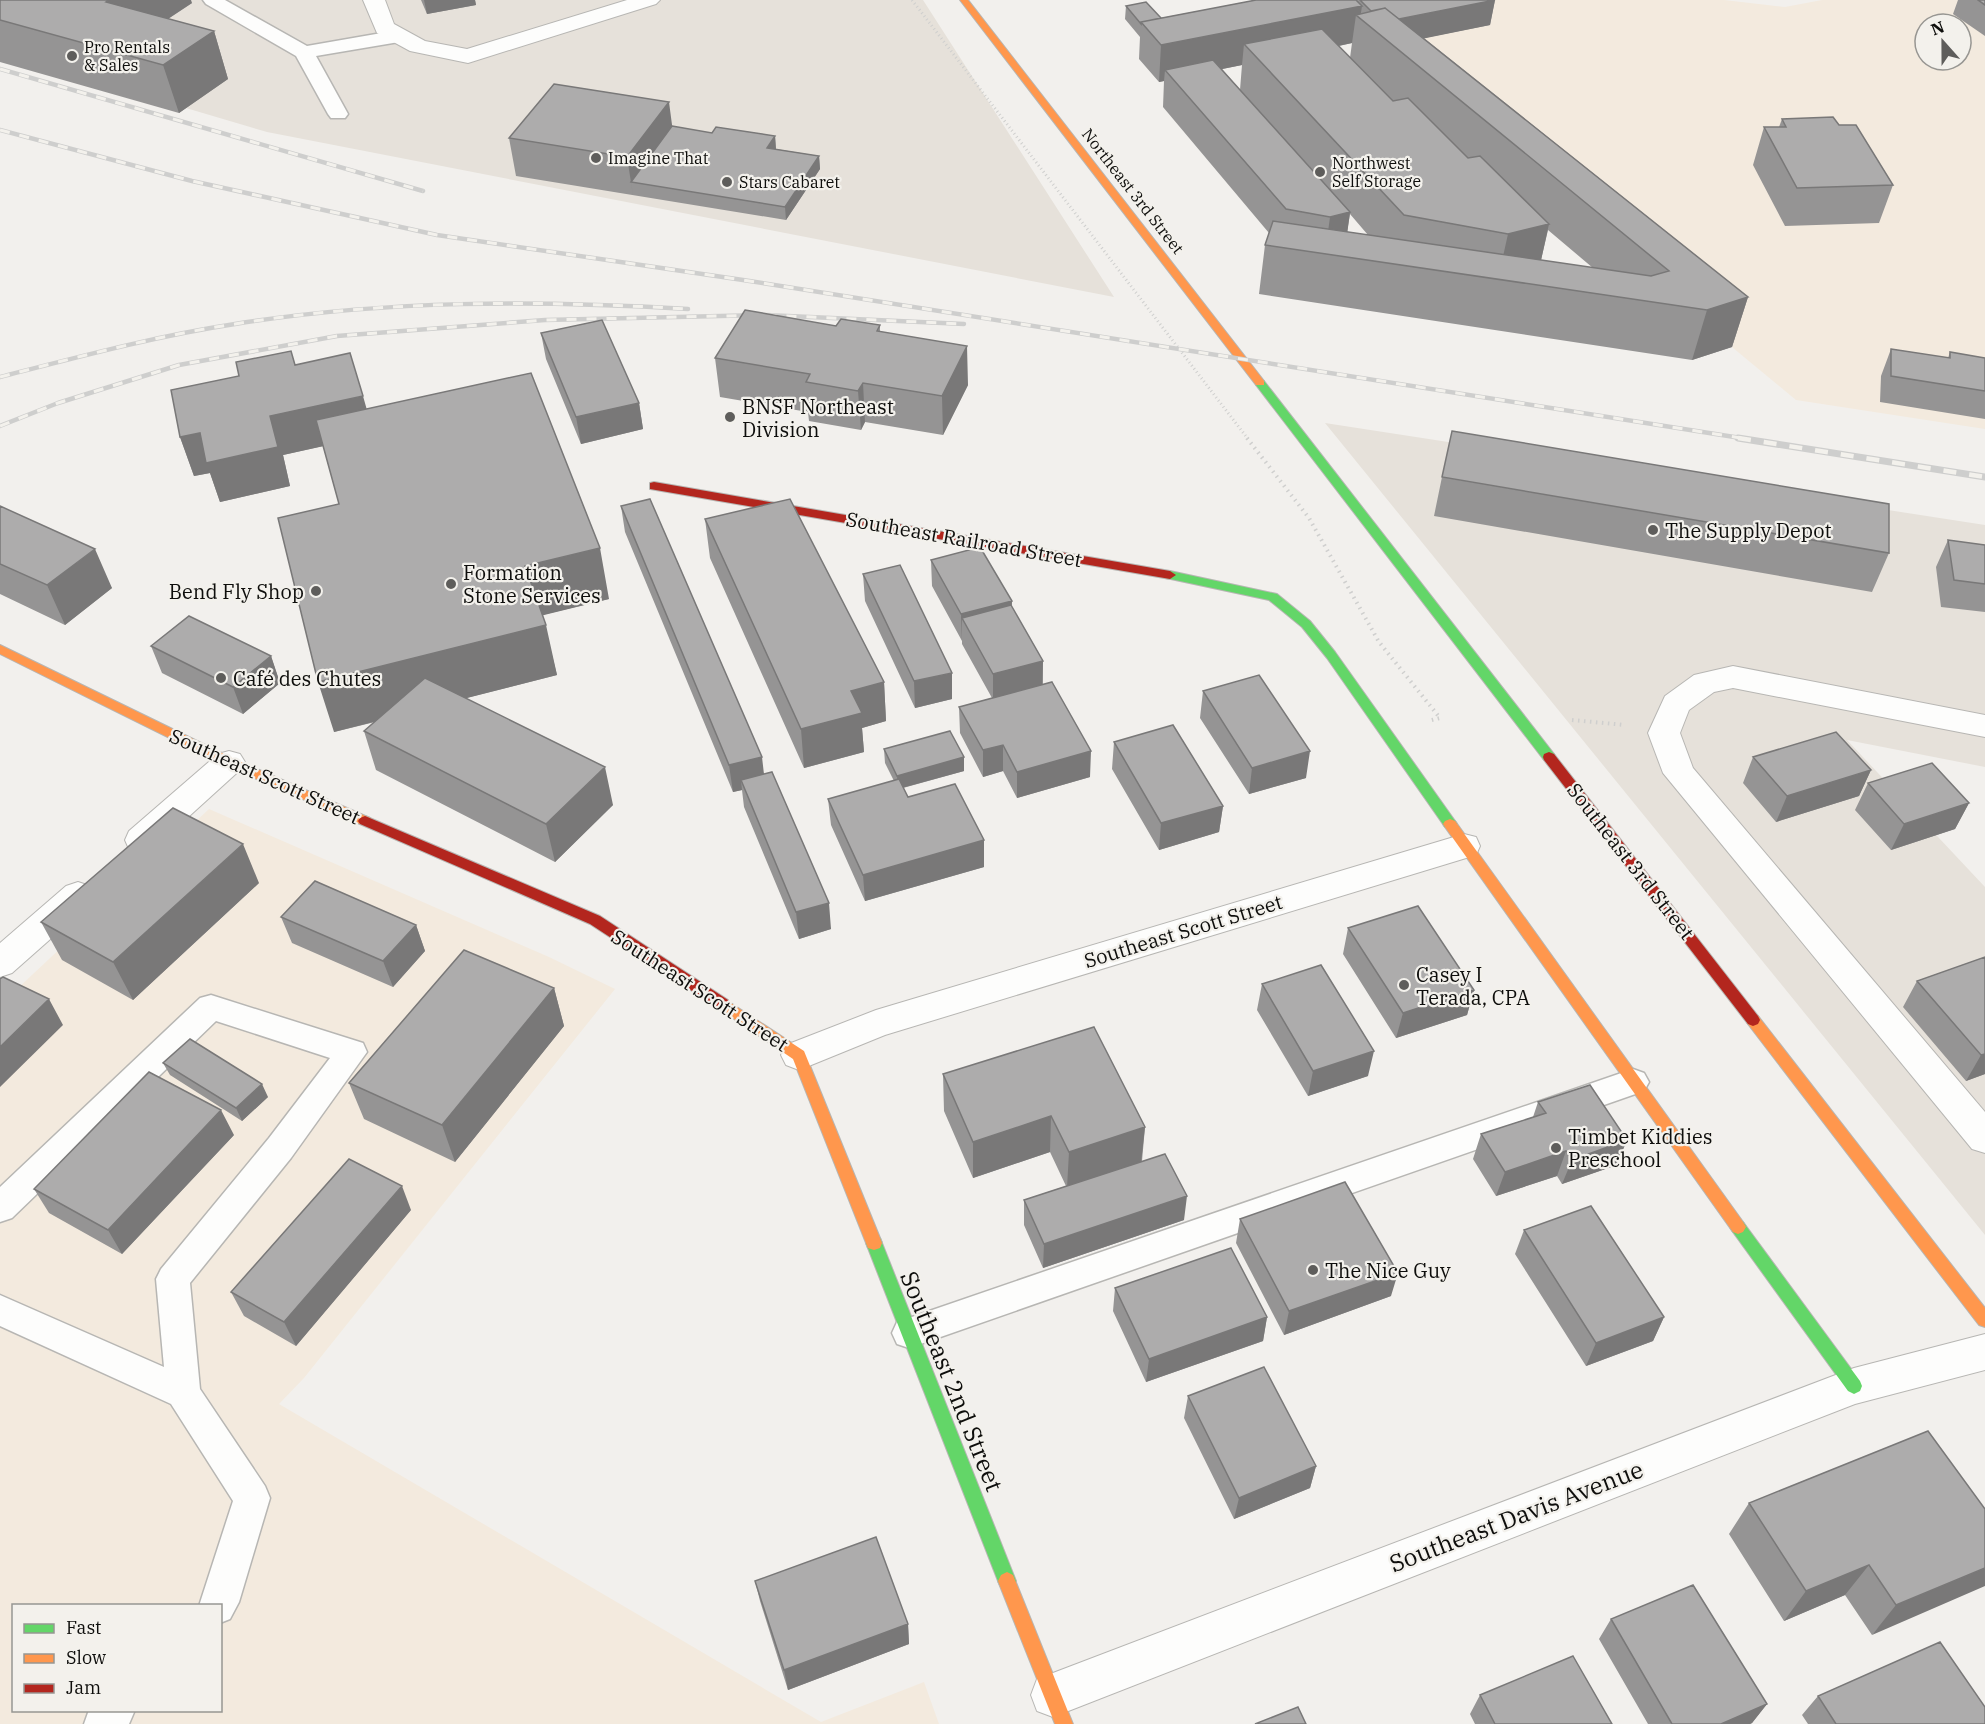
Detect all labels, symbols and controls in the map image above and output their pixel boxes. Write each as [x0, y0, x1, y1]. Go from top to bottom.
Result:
north arrow [1913, 12, 1973, 72]
text: N [1928, 16, 1947, 40]
place label: Pro Rentals & Sales [84, 37, 170, 75]
marker: Pro Rentals & Sales [65, 49, 79, 63]
street label: Northeast 3rd Street [1078, 124, 1188, 258]
place label: Imagine That [608, 148, 709, 168]
marker: Imagine That [589, 151, 603, 165]
place label: Northwest Self Storage [1332, 153, 1421, 191]
marker: Northwest Self Storage [1313, 165, 1327, 179]
place label: Stars Cabaret [739, 172, 840, 192]
marker: Stars Cabaret [720, 175, 734, 189]
place label: BNSF Northeast Division [742, 393, 894, 443]
marker: BNSF Northeast Division [723, 410, 737, 424]
street label: Southeast Railroad Street [844, 505, 1084, 573]
place label: The Supply Depot [1665, 517, 1832, 544]
marker: The Supply Depot [1646, 523, 1660, 537]
place label: Formation Stone Services [463, 559, 601, 609]
marker: Formation Stone Services [444, 577, 458, 591]
place label: Bend Fly Shop [169, 578, 304, 605]
marker: Bend Fly Shop [309, 584, 323, 598]
place label: Café des Chutes [233, 665, 381, 692]
marker: Café des Chutes [214, 671, 228, 685]
street label: Southeast Scott Street [165, 722, 365, 830]
street label: Southeast 3rd Street [1561, 777, 1701, 945]
street label: Southeast Scott Street [1081, 888, 1285, 974]
street label: Southeast Scott Street [606, 923, 794, 1057]
place label: Casey I Terada, CPA [1416, 961, 1530, 1011]
marker: Casey I Terada, CPA [1397, 978, 1411, 992]
place label: Timbet Kiddies Preschool [1568, 1123, 1713, 1173]
marker: Timbet Kiddies Preschool [1549, 1141, 1563, 1155]
place label: The Nice Guy [1325, 1257, 1451, 1284]
marker: The Nice Guy [1306, 1263, 1320, 1277]
street label: Southeast 2nd Street [893, 1266, 1011, 1496]
street label: Southeast Davis Avenue [1384, 1453, 1648, 1579]
legend [12, 1604, 222, 1712]
text: Fast [66, 1616, 101, 1639]
text: Slow [66, 1646, 106, 1669]
text: Jam [66, 1676, 101, 1699]

